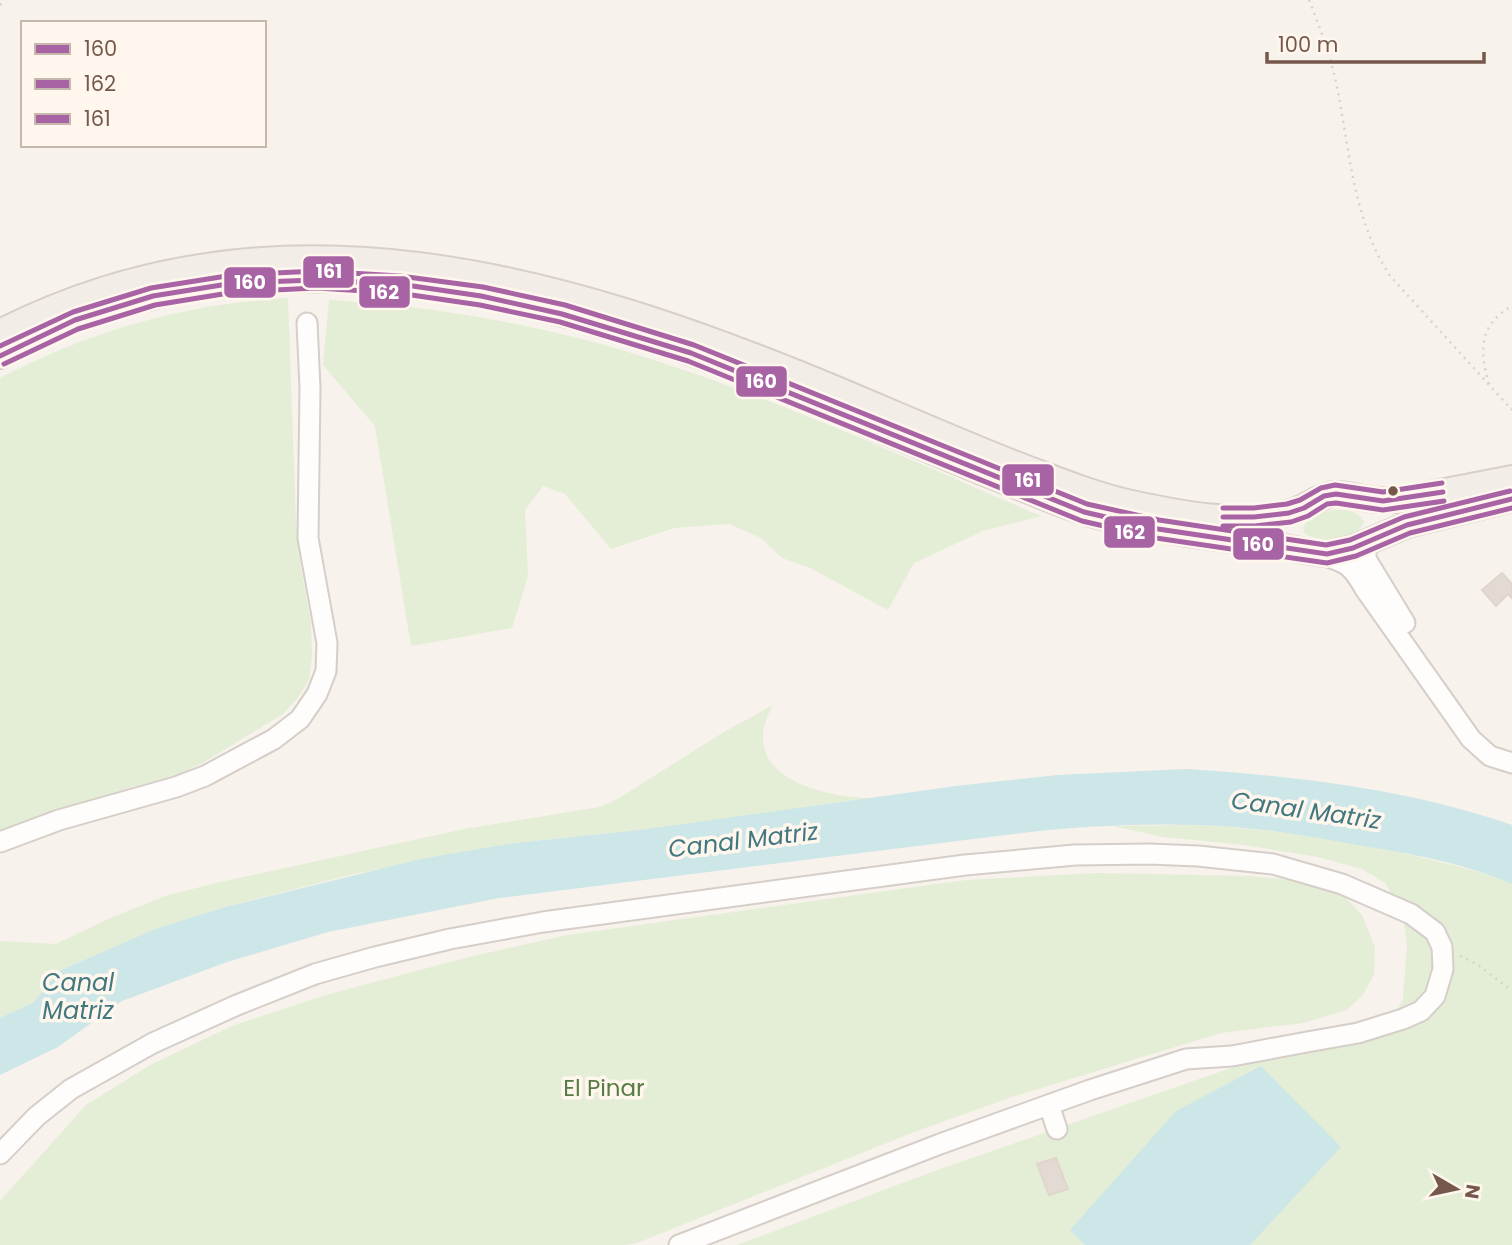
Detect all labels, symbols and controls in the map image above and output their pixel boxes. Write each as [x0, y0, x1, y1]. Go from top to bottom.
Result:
legend [21, 21, 266, 147]
scale bar [1267, 21, 1484, 65]
text: 100 m [1278, 30, 1338, 59]
text: 160 [84, 34, 117, 63]
text: 162 [84, 69, 116, 98]
text: 161 [84, 104, 111, 133]
line badge: 161 [302, 255, 355, 289]
text: 161 [316, 258, 342, 285]
line badge: 160 [223, 266, 277, 299]
text: 160 [234, 269, 266, 296]
line badge: 162 [358, 275, 411, 309]
text: 162 [369, 279, 399, 306]
line badge: 160 [735, 365, 788, 398]
text: 160 [745, 368, 777, 395]
line badge: 161 [1001, 463, 1055, 497]
text: 161 [1015, 467, 1041, 494]
unlabelled marker [1386, 484, 1400, 498]
line badge: 162 [1103, 515, 1156, 549]
text: 162 [1115, 519, 1145, 546]
line badge: 160 [1232, 527, 1285, 561]
text: 160 [1242, 531, 1274, 558]
water label: Canal Matriz [1229, 783, 1383, 837]
water label: Canal Matriz [666, 814, 820, 866]
water label: Canal Matriz [42, 966, 114, 1027]
park label: El Pinar [563, 1072, 645, 1104]
north arrow [1421, 1154, 1491, 1224]
text: N [1458, 1182, 1487, 1201]

